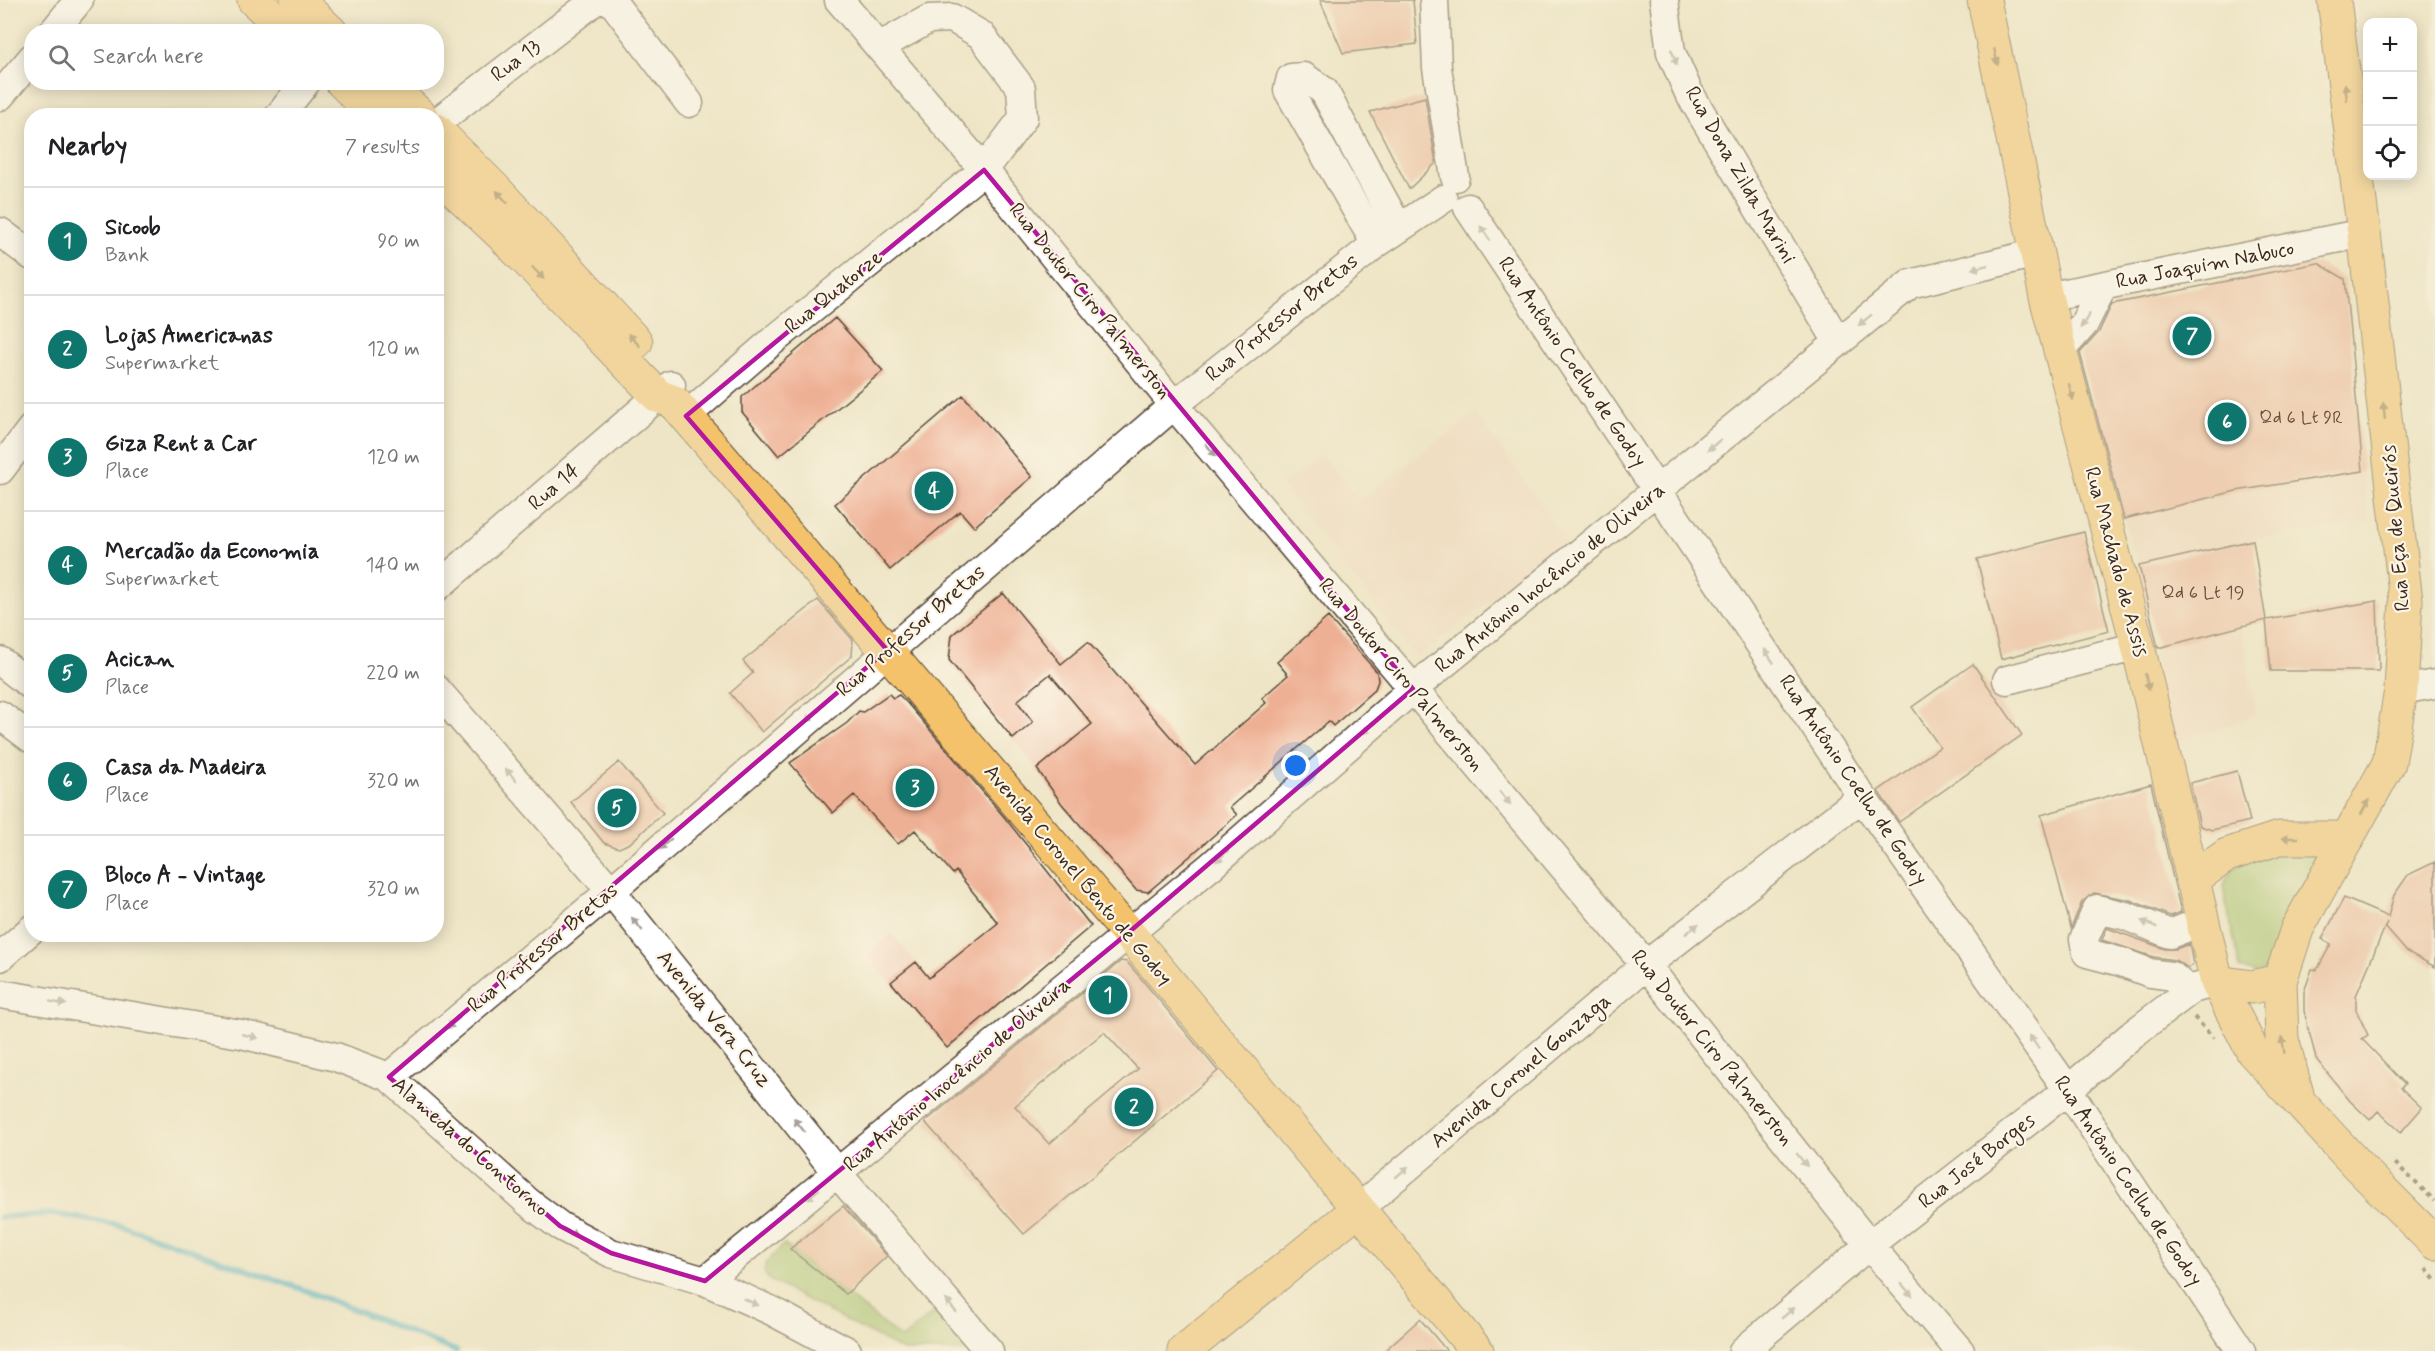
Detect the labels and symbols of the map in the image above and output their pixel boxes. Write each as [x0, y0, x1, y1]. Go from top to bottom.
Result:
street label: Rua 13 [485, 33, 547, 89]
one-way arrow [1992, 48, 2001, 67]
one-way arrow [1670, 49, 1680, 67]
street label: Rua Dona Zilda Marini [1678, 81, 1802, 269]
one-way arrow [2341, 83, 2351, 102]
one-way arrow [495, 189, 509, 204]
street label: Rua Doutor Ciro Palmerston [1002, 197, 1178, 405]
one-way arrow [1479, 225, 1491, 241]
street label: Rua Joaquim Nabuco [2113, 234, 2297, 296]
street label: Rua Quatorze [779, 244, 889, 340]
street label: Rua Professor Bretas [1200, 248, 1364, 388]
street label: Rua Antônio Coelho de Godoy [1491, 251, 1653, 473]
one-way arrow [1971, 263, 1989, 273]
one-way arrow [531, 265, 545, 280]
one-way arrow [2079, 312, 2091, 328]
one-way arrow [1857, 314, 1872, 326]
pin: 7 [2172, 314, 2212, 358]
one-way arrow [628, 333, 641, 348]
one-way arrow [2066, 382, 2076, 401]
pin: 6 [2208, 400, 2246, 444]
one-way arrow [2380, 401, 2389, 420]
house number: Qd 6 Lt 9R [2259, 406, 2343, 430]
one-way arrow [1706, 438, 1722, 451]
one-way arrow [1205, 442, 1218, 458]
street label: Rua Eça de Queirós [2375, 443, 2417, 613]
street label: Rua 14 [522, 457, 586, 517]
street label: Rua Machado de Assis [2077, 464, 2155, 660]
pin: 4 [914, 468, 954, 514]
street label: Rua Antônio Inocêncio de Oliveira [1429, 476, 1671, 680]
street label: Rua Professor Bretas [830, 558, 992, 704]
street label: Rua Doutor Ciro Palmerston [1312, 572, 1490, 778]
house number: Qd 6 Lt 19 [2162, 581, 2244, 605]
one-way arrow [1764, 648, 1775, 664]
street label: Rua Antônio Coelho de Godoy [1772, 669, 1934, 891]
one-way arrow [2142, 673, 2152, 691]
one-way arrow [805, 709, 820, 722]
one-way arrow [1362, 721, 1377, 734]
your location [1281, 751, 1310, 780]
street label: Avenida Coronel Bento de Godoy [977, 759, 1179, 991]
pin: 3 [896, 766, 934, 810]
one-way arrow [505, 768, 518, 783]
pin: 5 [598, 786, 636, 830]
one-way arrow [1498, 790, 1511, 805]
one-way arrow [2360, 799, 2370, 816]
one-way arrow [2280, 833, 2299, 843]
one-way arrow [658, 837, 673, 850]
one-way arrow [1215, 849, 1230, 862]
street label: Rua Professor Bretas [462, 877, 624, 1019]
one-way arrow [631, 916, 644, 931]
one-way arrow [2139, 919, 2157, 929]
one-way arrow [1684, 923, 1700, 935]
street label: Rua Doutor Ciro Palmerston [1624, 944, 1800, 1152]
street label: Avenida Vera Cruz [650, 945, 778, 1093]
street label: Rua Antônio Inocêncio de Oliveira [837, 971, 1077, 1179]
pin: 1 [1088, 972, 1128, 1018]
street label: Avenida Coronel Gonzaga [1425, 987, 1618, 1156]
one-way arrow [48, 999, 67, 1008]
one-way arrow [446, 1016, 461, 1029]
one-way arrow [241, 1032, 259, 1042]
one-way arrow [2029, 1034, 2040, 1050]
one-way arrow [2279, 1035, 2288, 1054]
street label: Rua Antônio Coelho de Godoy [2047, 1070, 2209, 1292]
street label: Alameda do Contorno [385, 1071, 555, 1223]
pin: 2 [1114, 1084, 1154, 1130]
street label: Rua José Borges [1913, 1106, 2042, 1216]
one-way arrow [793, 1117, 805, 1132]
one-way arrow [1795, 1152, 1808, 1168]
one-way arrow [1394, 1166, 1410, 1179]
one-way arrow [805, 1188, 820, 1200]
one-way arrow [562, 1227, 579, 1237]
one-way arrow [1901, 1282, 1914, 1298]
one-way arrow [743, 1297, 761, 1307]
one-way arrow [945, 1299, 958, 1314]
one-way arrow [1780, 1307, 1796, 1320]

